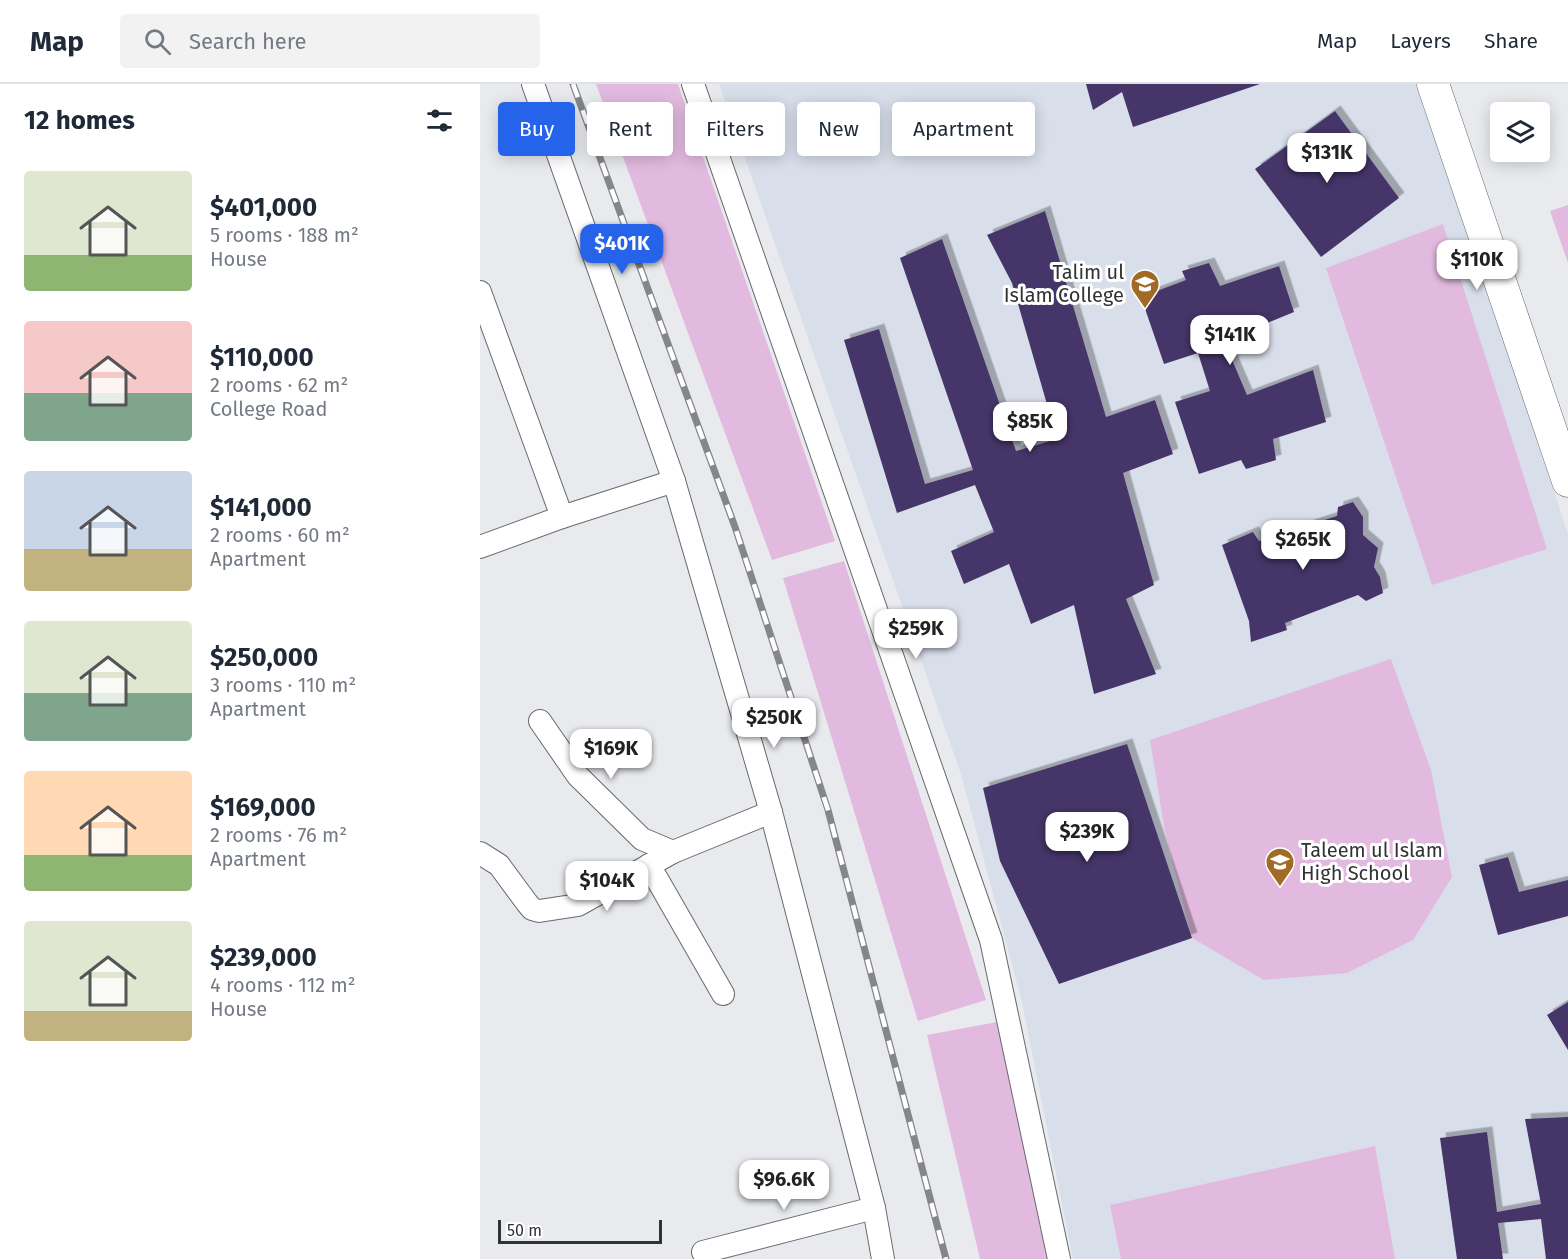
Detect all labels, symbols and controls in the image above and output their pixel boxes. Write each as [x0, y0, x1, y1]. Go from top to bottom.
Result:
search box [120, 14, 540, 68]
text: Map [30, 25, 84, 58]
icon: search [141, 25, 174, 58]
text: Search here [189, 28, 307, 55]
text: Map [1317, 28, 1357, 54]
text: Layers [1390, 28, 1451, 54]
text: Share [1484, 28, 1538, 54]
chip: Buy [498, 102, 575, 156]
chip: Rent [587, 102, 673, 156]
chip: Filters [685, 102, 785, 156]
chip: New [797, 102, 880, 156]
chip: Apartment [892, 102, 1035, 156]
map controls [1490, 102, 1550, 162]
button: layers [1490, 102, 1550, 162]
icon: filters [423, 104, 456, 137]
text: 12 homes [24, 105, 135, 136]
pin: $131K [1285, 133, 1369, 184]
text: $131K [1301, 140, 1353, 164]
text: $401,000 [210, 192, 317, 223]
icon: home [72, 195, 144, 267]
text: 5 rooms · 188 m² [210, 223, 359, 247]
pin: $401K [580, 224, 664, 275]
text: $401K [594, 231, 650, 255]
pin: $110K [1435, 240, 1519, 291]
text: House [210, 247, 267, 271]
text: $110K [1451, 247, 1503, 271]
place label: Talim ul Islam College [1004, 260, 1124, 307]
school or university icon: Talim ul Islam College [1129, 268, 1161, 310]
pin: $141K [1188, 315, 1272, 366]
text: $141K [1204, 322, 1256, 346]
text: $110,000 [210, 342, 314, 373]
icon: home [72, 345, 144, 417]
text: 2 rooms · 62 m² [210, 373, 348, 397]
text: College Road [210, 397, 327, 421]
pin: $85K [994, 402, 1066, 453]
text: $85K [1007, 409, 1053, 433]
text: $141,000 [210, 492, 312, 523]
icon: home [72, 495, 144, 567]
pin: $265K [1261, 520, 1345, 571]
text: 2 rooms · 60 m² [210, 523, 350, 547]
text: $265K [1275, 527, 1331, 551]
text: Apartment [210, 547, 306, 571]
pin: $259K [874, 609, 958, 660]
text: $259K [888, 616, 944, 640]
text: $250,000 [210, 642, 318, 673]
icon: home [72, 645, 144, 717]
text: 3 rooms · 110 m² [210, 673, 356, 697]
text: Apartment [210, 697, 306, 721]
pin: $250K [732, 698, 816, 749]
text: $250K [746, 705, 802, 729]
pin: $169K [569, 729, 653, 780]
text: $169K [584, 736, 638, 760]
text: $169,000 [210, 792, 316, 823]
icon: home [72, 795, 144, 867]
pin: $239K [1045, 812, 1129, 863]
text: $239K [1059, 819, 1115, 843]
text: 2 rooms · 76 m² [210, 823, 347, 847]
place label: Taleem ul Islam High School [1301, 838, 1443, 885]
school or university icon: Taleem ul Islam High School [1264, 846, 1296, 888]
text: Apartment [210, 847, 306, 871]
pin: $104K [565, 861, 649, 912]
text: $104K [579, 868, 635, 892]
text: $239,000 [210, 942, 317, 973]
icon: home [72, 945, 144, 1017]
text: 4 rooms · 112 m² [210, 973, 356, 997]
text: House [210, 997, 267, 1021]
pin: $96.6K [735, 1160, 833, 1211]
text: $96.6K [753, 1167, 815, 1191]
scale bar [498, 1217, 662, 1244]
text: 50 m [507, 1221, 542, 1240]

